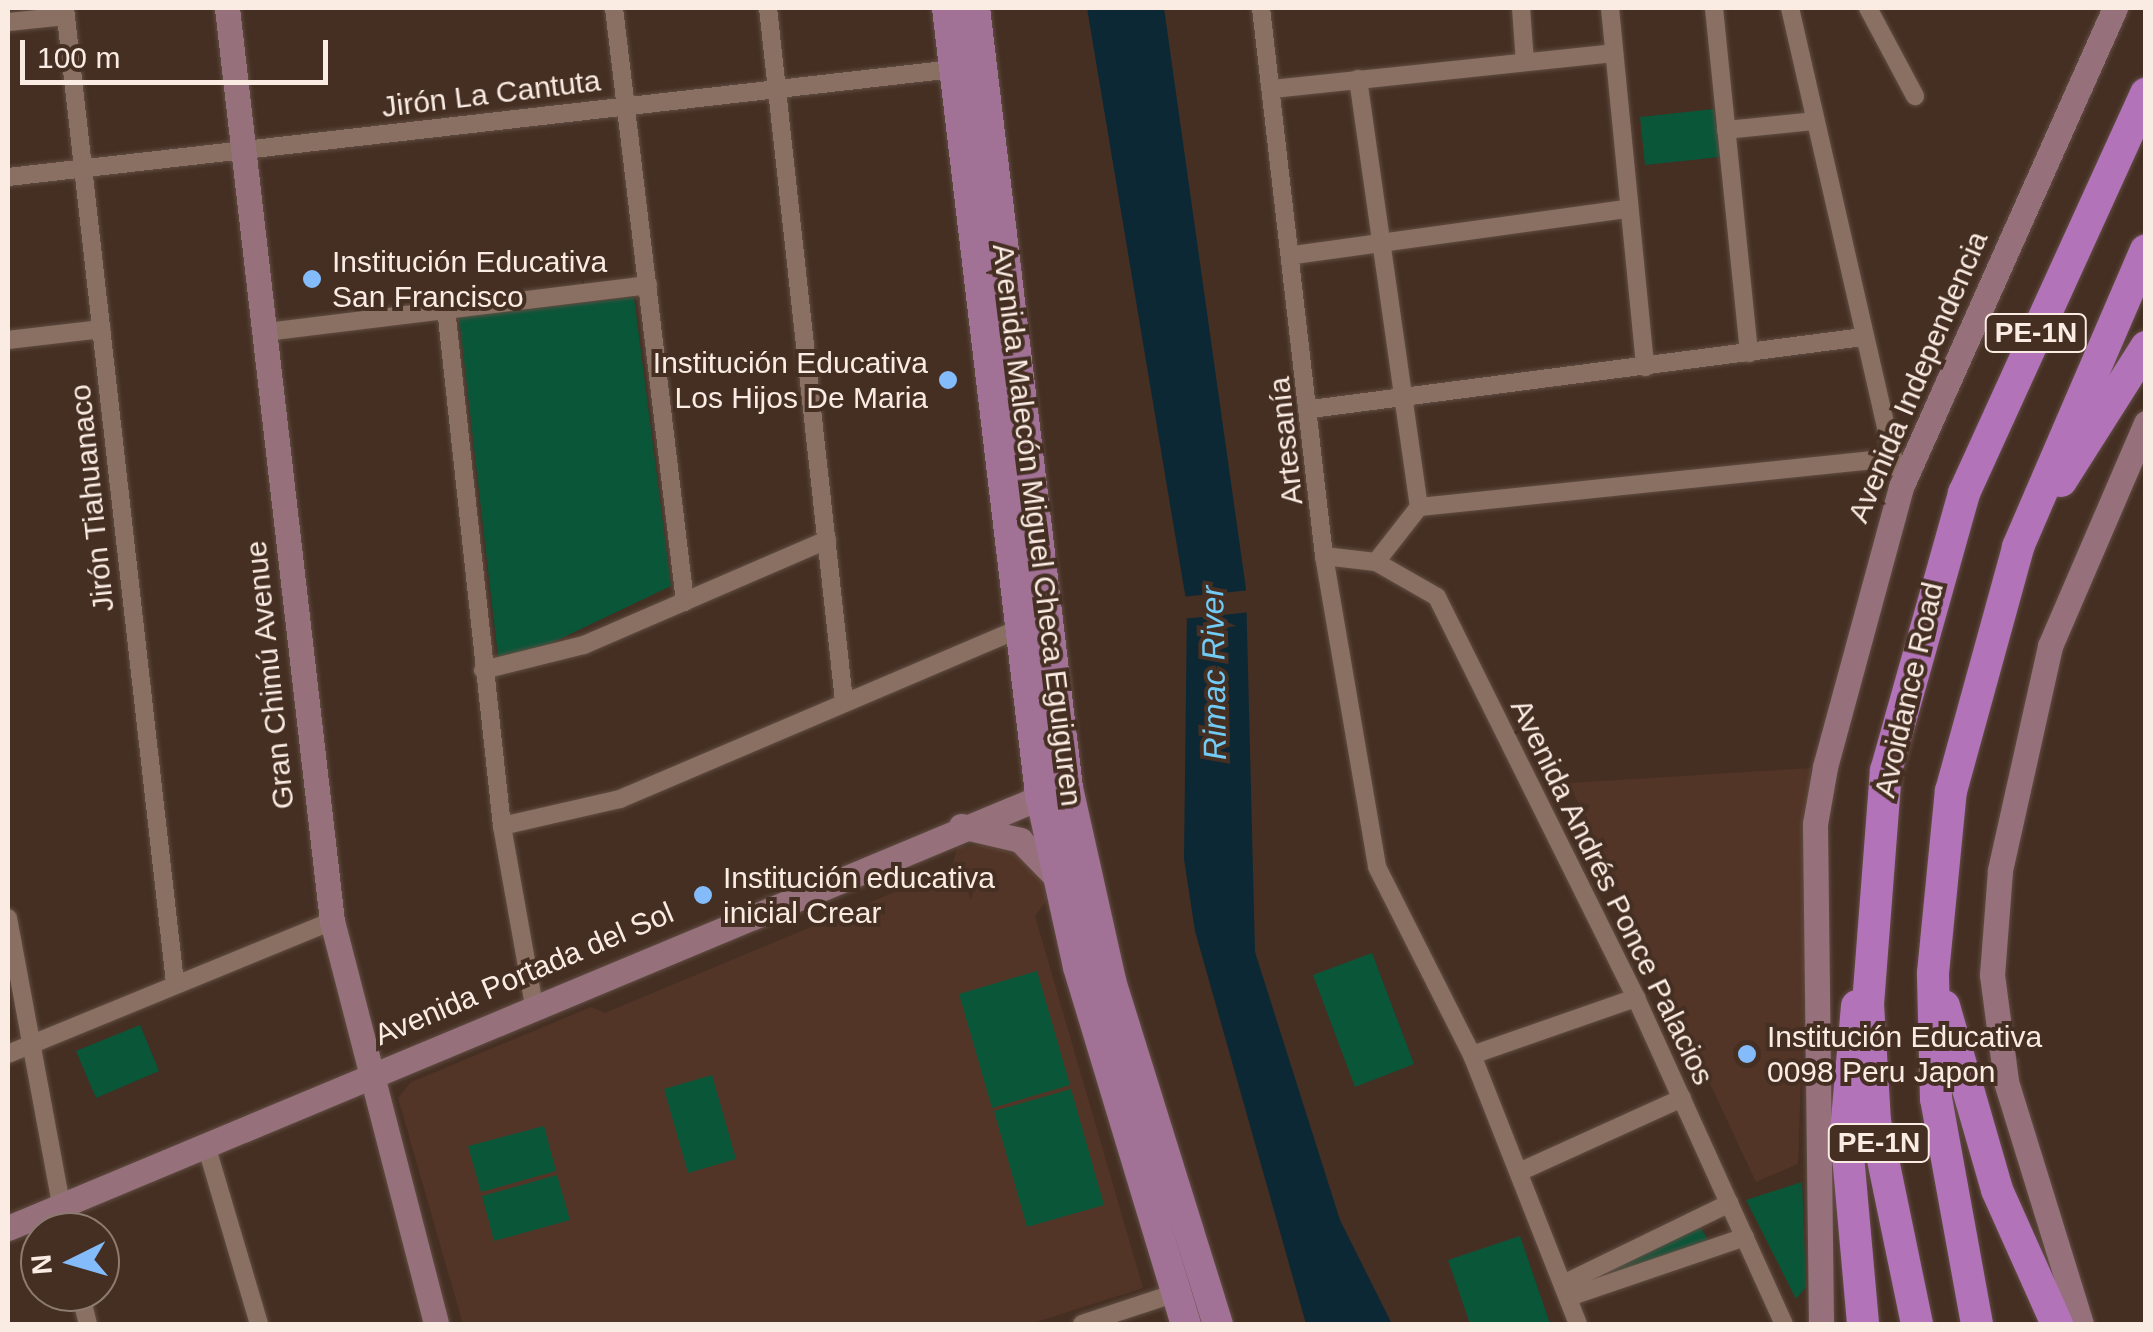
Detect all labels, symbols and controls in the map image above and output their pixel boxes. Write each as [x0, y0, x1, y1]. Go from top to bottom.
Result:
scale bar [25, 20, 332, 82]
text: 100 m [37, 41, 120, 74]
street label: Jirón La Cantuta [380, 63, 602, 125]
street label: Avenida Independencia [1840, 226, 1996, 528]
street label: Avenida Malecón Miguel Checa Eguiguren [985, 242, 1089, 808]
place label: Institución Educativa San Francisco [332, 244, 607, 314]
marker: Institución Educativa San Francisco [301, 268, 323, 290]
road number: PE-1N [1984, 310, 2088, 356]
place label: Institución Educativa Los Hijos De Maria [653, 345, 928, 416]
marker: Institución Educativa Los Hijos De Maria [937, 369, 959, 391]
street label: Artesanía [1261, 375, 1311, 507]
street label: Jirón Tiahuanaco [62, 382, 122, 614]
street label: Gran Chimú Avenue [238, 538, 302, 812]
street label: Avoidance Road [1867, 579, 1951, 801]
water label: Rimac River [1193, 586, 1235, 760]
street label: Avenida Andrés Ponce Palacios [1502, 692, 1722, 1092]
place label: Institución educativa inicial Crear [723, 860, 995, 930]
marker: Institución educativa inicial Crear [692, 884, 714, 906]
street label: Avenida Portada del Sol [369, 895, 679, 1053]
place label: Institución Educativa 0098 Peru Japon [1767, 1019, 2042, 1090]
marker: Institución Educativa 0098 Peru Japon [1736, 1043, 1758, 1065]
road number: PE-1N [1826, 1120, 1932, 1166]
north arrow [20, 1212, 120, 1312]
text: N [25, 1253, 58, 1276]

